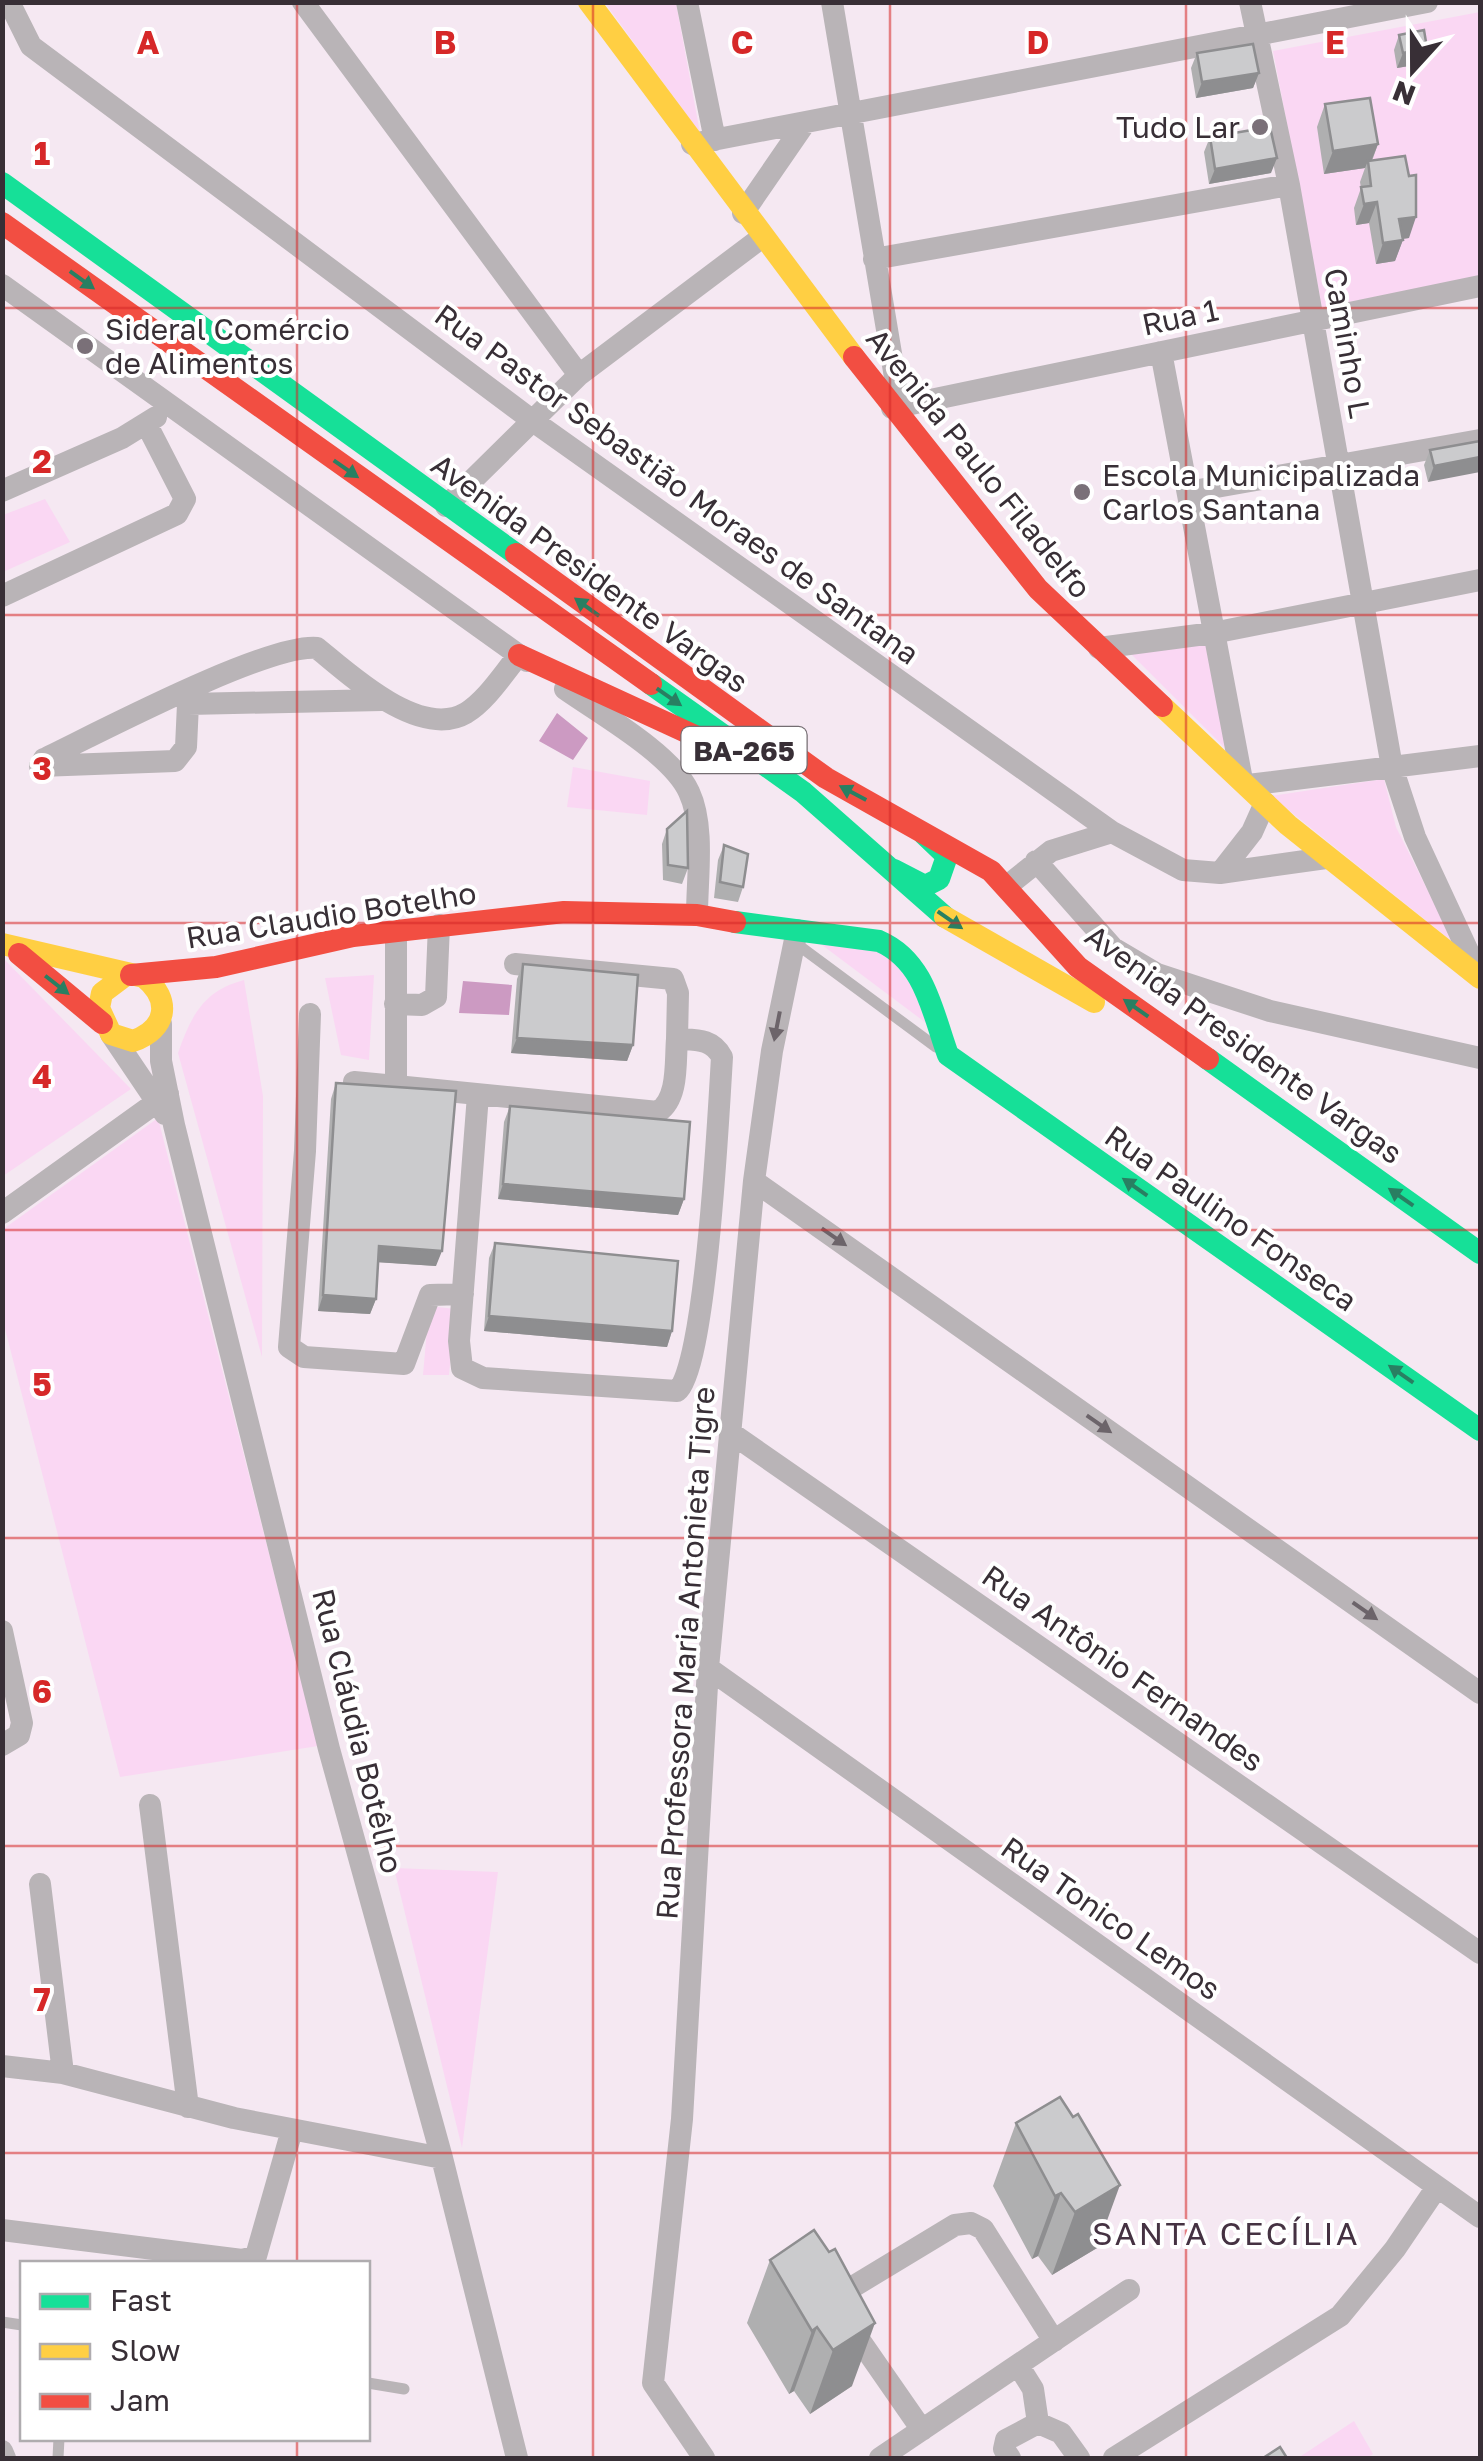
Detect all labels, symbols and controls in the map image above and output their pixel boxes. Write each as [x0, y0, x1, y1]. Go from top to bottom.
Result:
north arrow [1363, 20, 1463, 120]
text: A [137, 23, 160, 61]
text: B [434, 23, 456, 61]
text: C [731, 23, 753, 61]
text: D [1027, 23, 1049, 61]
text: E [1325, 23, 1345, 61]
text: N [1388, 75, 1420, 113]
place label: Tudo Lar [1116, 109, 1240, 145]
marker: Tudo Lar [1249, 116, 1271, 138]
text: 1 [34, 134, 50, 172]
street label: Caminho L [1317, 265, 1379, 421]
one-way arrow [68, 270, 95, 289]
street label: Rua 1 [1139, 291, 1221, 343]
street label: Rua Pastor Sebastião Moraes de Santana [428, 296, 926, 672]
place label: Sideral Comércio de Alimentos [105, 311, 350, 381]
street label: Avenida Paulo Filadelfo [859, 321, 1099, 605]
marker: Sideral Comércio de Alimentos [74, 335, 96, 357]
text: 2 [32, 442, 52, 480]
street label: Avenida Presidente Vargas [425, 446, 755, 700]
place label: Escola Municipalizada Carlos Santana [1102, 457, 1420, 527]
one-way arrow [332, 459, 359, 478]
marker: Escola Municipalizada Carlos Santana [1071, 481, 1093, 503]
one-way arrow [573, 598, 600, 617]
one-way arrow [655, 687, 682, 706]
road number: BA-265 [682, 727, 806, 773]
text: 3 [32, 749, 52, 787]
one-way arrow [838, 785, 867, 802]
street label: Rua Claudio Botelho [183, 874, 479, 956]
one-way arrow [937, 910, 963, 929]
street label: Avenida Presidente Vargas [1079, 917, 1409, 1171]
one-way arrow [44, 974, 70, 995]
one-way arrow [1123, 999, 1150, 1018]
one-way arrow [769, 1011, 785, 1042]
text: 4 [32, 1057, 52, 1095]
street label: Rua Paulino Fonseca [1098, 1117, 1364, 1319]
one-way arrow [1121, 1178, 1148, 1197]
one-way arrow [1388, 1188, 1414, 1207]
one-way arrow [820, 1227, 847, 1246]
one-way arrow [1387, 1364, 1414, 1384]
text: 5 [32, 1365, 52, 1403]
street label: Rua Professora Maria Antonieta Tigre [648, 1385, 722, 1921]
one-way arrow [1086, 1414, 1113, 1433]
street label: Rua Antônio Fernandes [976, 1557, 1270, 1779]
street label: Rua Cláudia Botêlho [305, 1585, 411, 1877]
one-way arrow [1352, 1601, 1378, 1621]
text: 6 [32, 1672, 52, 1710]
street label: Rua Tonico Lemos [994, 1829, 1228, 2007]
text: 7 [33, 1980, 51, 2018]
district label: SANTA CECÍLIA [1092, 2214, 1360, 2252]
legend [20, 2261, 370, 2441]
text: Fast [110, 2282, 172, 2318]
text: Slow [110, 2332, 181, 2368]
text: Jam [110, 2382, 170, 2418]

